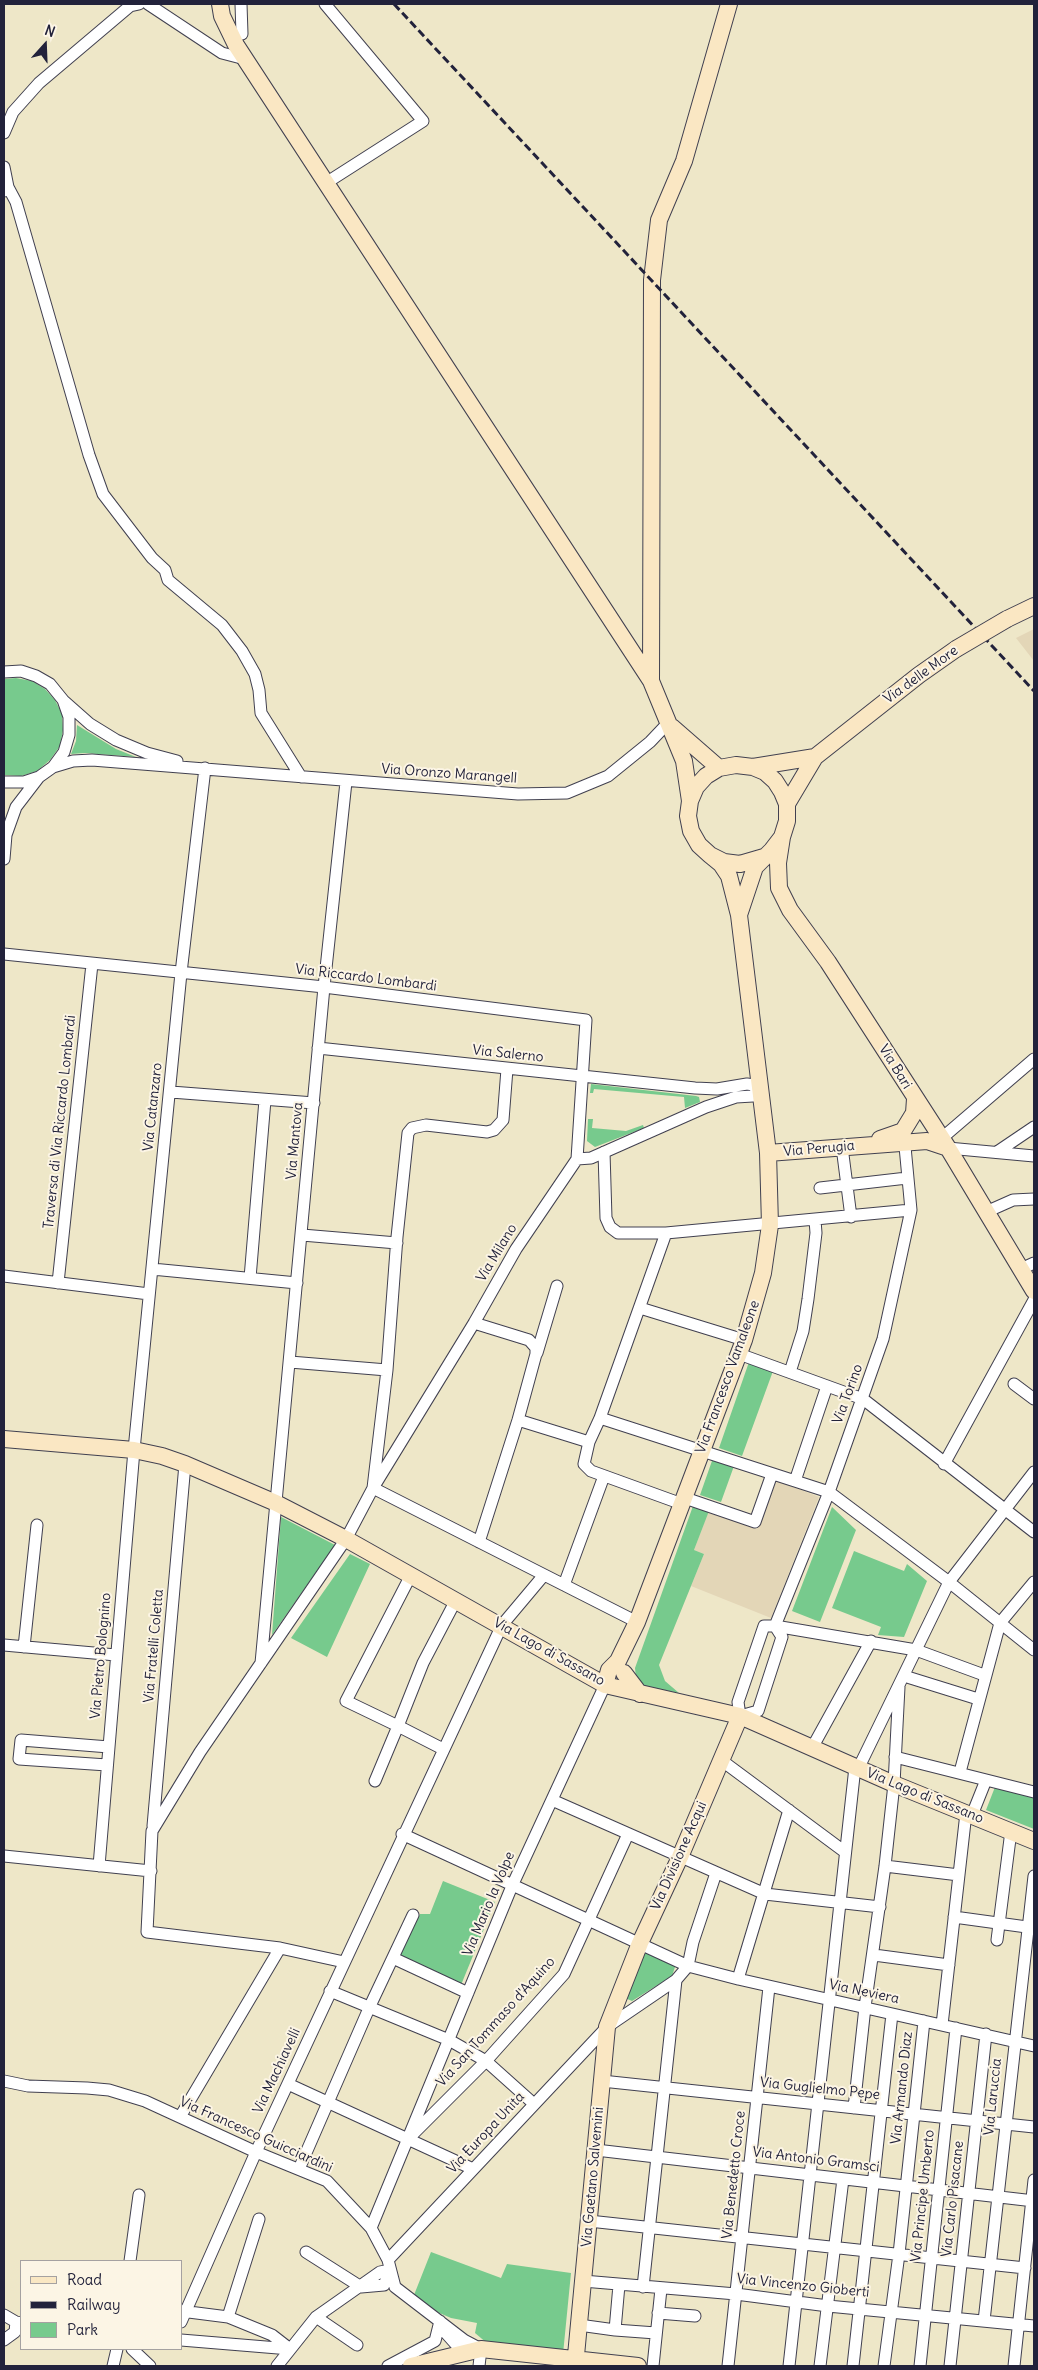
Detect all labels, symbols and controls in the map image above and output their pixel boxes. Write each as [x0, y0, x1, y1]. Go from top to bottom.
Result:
north arrow [20, 20, 70, 70]
text: N [43, 21, 58, 41]
street label: Via delle More [880, 642, 962, 708]
street label: Via Oronzo Marangell [381, 761, 517, 787]
street label: Via Riccardo Lombardi [294, 961, 438, 995]
street label: Traversa di Via Riccardo Lombardi [40, 1014, 80, 1230]
street label: Via Salerno [472, 1042, 544, 1066]
street label: Via Bari [875, 1042, 915, 1092]
street label: Via Catanzaro [140, 1062, 166, 1152]
street label: Via Mantova [283, 1102, 307, 1180]
street label: Via Perugia [783, 1138, 855, 1160]
street label: Via Milano [473, 1221, 521, 1285]
street label: Via Francesco Vamaleone [692, 1298, 764, 1456]
street label: Via Torino [829, 1362, 867, 1426]
street label: Via Fratelli Coletta [141, 1588, 167, 1704]
street label: Via Pietro Bolognino [87, 1592, 115, 1720]
street label: Via Lago di Sassano [490, 1614, 608, 1690]
street label: Via Lago di Sassano [864, 1765, 986, 1827]
street label: Via Divisione Acqui [647, 1799, 711, 1913]
street label: Via Mario la Volpe [459, 1849, 519, 1959]
street label: Via San Tommaso d'Aquino [433, 1953, 559, 2091]
street label: Via Neviera [827, 1976, 901, 2008]
street label: Via Machiavelli [250, 2026, 304, 2116]
street label: Via Armando Diaz [888, 2031, 916, 2145]
street label: Via Laruccia [981, 2057, 1005, 2137]
street label: Via Guglielmo Pepe [759, 2074, 881, 2104]
street label: Via Europa Unita [444, 2089, 528, 2177]
street label: Via Francesco Guicciardini [177, 2094, 335, 2176]
street label: Via Gaetano Salvemini [578, 2106, 608, 2248]
street label: Via Benedetto Croce [719, 2110, 749, 2240]
street label: Via Principe Umberto [908, 2129, 938, 2263]
street label: Via Carlo Pisacane [939, 2140, 967, 2258]
street label: Via Antonio Gramsci [752, 2144, 880, 2176]
legend [20, 2260, 182, 2350]
text: Road [67, 2270, 102, 2289]
street label: Via Vincenzo Gioberti [736, 2271, 870, 2301]
text: Railway [67, 2295, 121, 2314]
text: Park [67, 2320, 98, 2339]

